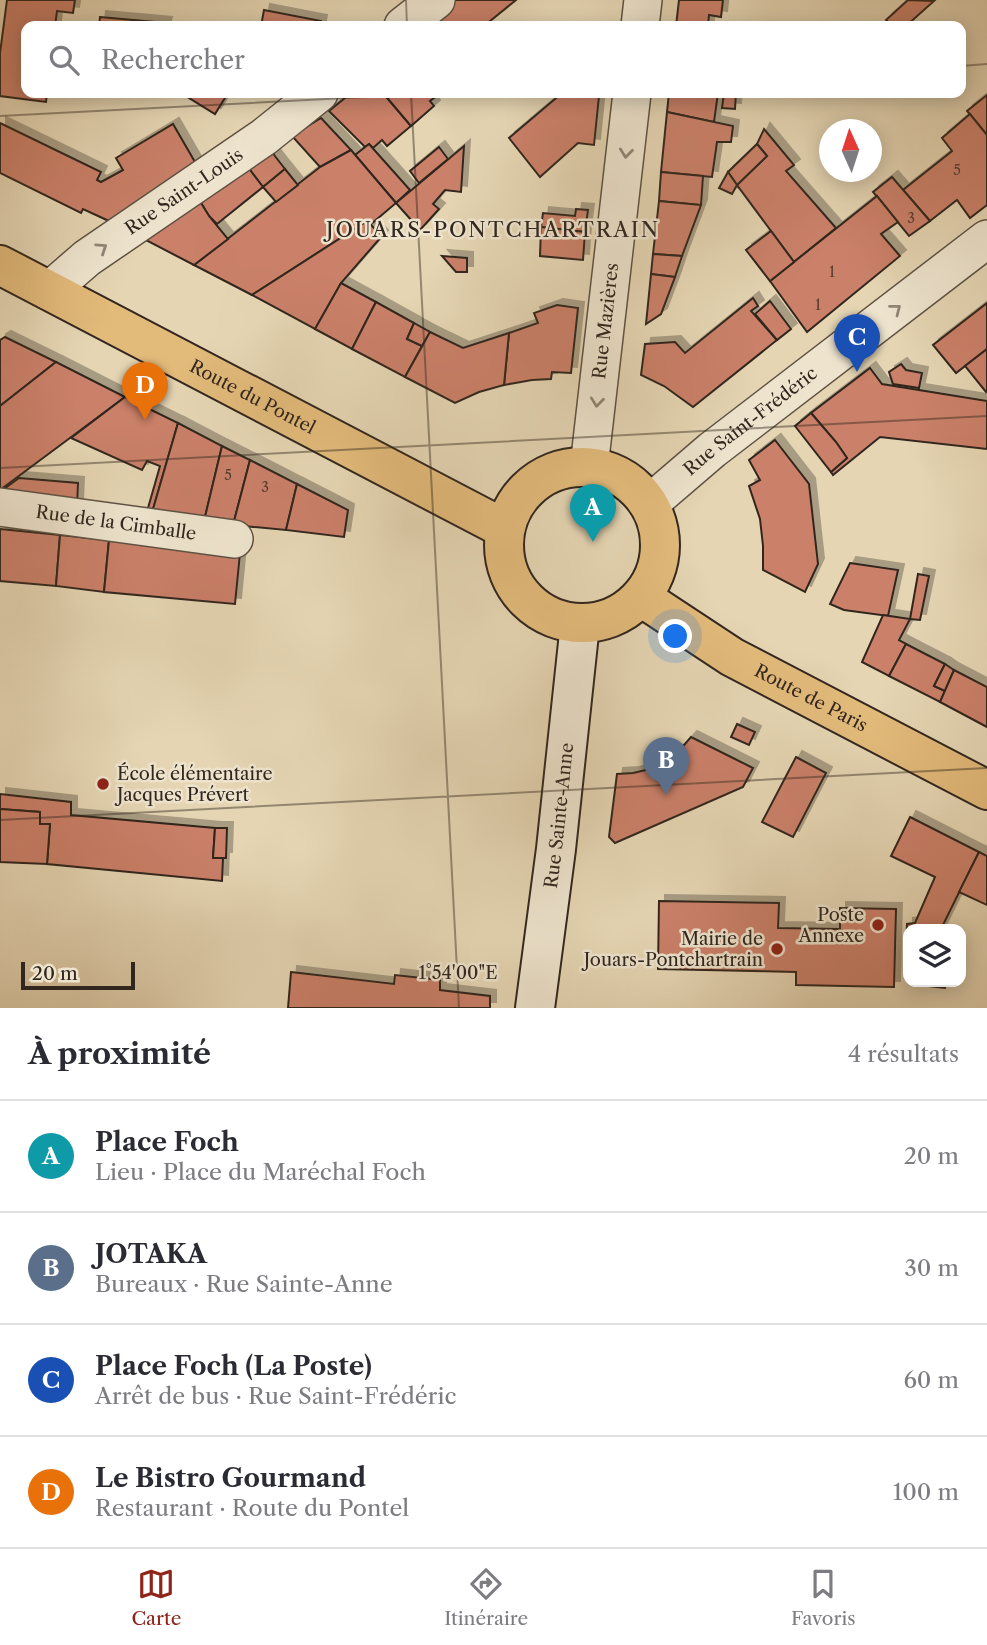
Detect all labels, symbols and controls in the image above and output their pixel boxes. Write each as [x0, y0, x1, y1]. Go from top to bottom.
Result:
search box [21, 21, 966, 98]
icon: search [45, 41, 83, 79]
text: Rechercher [101, 44, 245, 76]
north arrow [819, 119, 882, 182]
street label: Rue Saint-Louis [121, 144, 247, 240]
one-way arrow [618, 147, 633, 159]
house number: 5 [953, 161, 961, 179]
house number: 3 [907, 209, 915, 227]
district label: JOUARS-PONTCHARTRAIN [323, 217, 660, 242]
one-way arrow [94, 244, 107, 256]
street label: Rue Mazières [588, 262, 623, 380]
house number: 1 [829, 263, 835, 281]
house number: 1 [815, 296, 821, 314]
one-way arrow [889, 304, 901, 317]
pin: C [834, 314, 880, 372]
street label: Route du Pontel [186, 355, 319, 439]
pin: D [122, 362, 168, 420]
street label: Rue Saint-Frédéric [679, 362, 822, 480]
one-way arrow [589, 397, 604, 408]
house number: 5 [224, 466, 232, 484]
house number: 3 [261, 478, 269, 496]
pin: A [570, 484, 616, 542]
street label: Rue de la Cimballe [34, 501, 198, 545]
your location [658, 619, 692, 653]
street label: Route de Paris [751, 660, 871, 737]
pin: B [643, 737, 689, 795]
street label: Rue Sainte-Anne [540, 742, 578, 890]
place label: École élémentaire Jacques Prévert [114, 762, 273, 806]
marker: École élémentaire Jacques Prévert [95, 776, 111, 792]
place label: Poste Annexe [798, 904, 864, 947]
marker: Poste Annexe [870, 917, 886, 933]
map controls [903, 924, 966, 987]
button: layers [903, 924, 966, 987]
place label: Mairie de Jouars-Pontchartrain [581, 928, 763, 971]
marker: Mairie de Jouars-Pontchartrain [769, 941, 785, 957]
scale bar [21, 959, 135, 991]
text: 20 m [32, 962, 78, 985]
text: 1°54'00"E [418, 962, 498, 984]
text: À proximité [28, 1035, 211, 1072]
text: 4 résultats [848, 1040, 959, 1068]
text: Place Foch [95, 1126, 239, 1158]
text: A [42, 1142, 60, 1170]
text: 20 m [904, 1142, 959, 1170]
text: Lieu · Place du Maréchal Foch [95, 1158, 426, 1186]
text: JOTAKA [95, 1238, 207, 1270]
text: B [42, 1254, 60, 1282]
text: 30 m [904, 1254, 959, 1282]
text: Bureaux · Rue Sainte-Anne [95, 1270, 393, 1298]
text: Place Foch (La Poste) [95, 1350, 372, 1382]
text: C [42, 1366, 60, 1394]
text: 60 m [903, 1366, 959, 1394]
text: Arrêt de bus · Rue Saint-Frédéric [95, 1382, 457, 1410]
text: Le Bistro Gourmand [95, 1462, 366, 1494]
text: D [41, 1478, 61, 1506]
text: 100 m [893, 1478, 959, 1506]
text: Restaurant · Route du Pontel [95, 1494, 409, 1522]
tab: Carte [131, 1565, 181, 1630]
tab: Itinéraire [444, 1565, 528, 1630]
tab: Favoris [791, 1565, 856, 1630]

